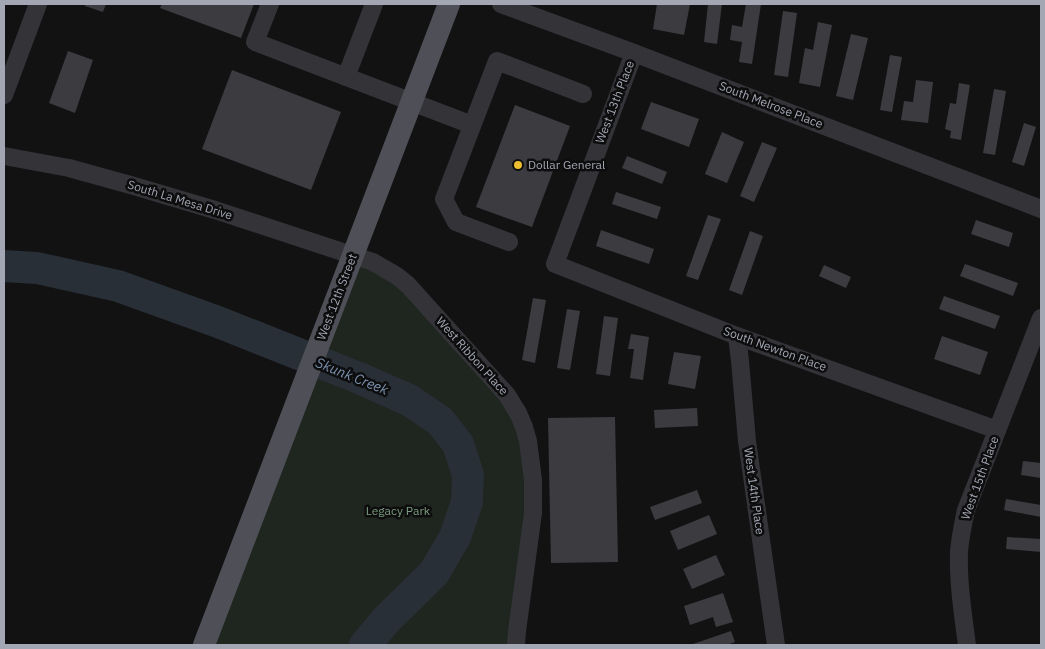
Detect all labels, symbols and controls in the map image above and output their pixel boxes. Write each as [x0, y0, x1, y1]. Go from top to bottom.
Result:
street label: West 13th Place [592, 58, 637, 145]
street label: South Melrose Place [717, 78, 825, 131]
place label: Dollar General [528, 157, 605, 172]
marker: Dollar General [512, 159, 524, 171]
street label: South La Mesa Drive [126, 176, 235, 223]
street label: West 12th Street [313, 252, 360, 342]
street label: West Ribbon Place [433, 313, 512, 398]
street label: South Newton Place [722, 323, 829, 374]
water label: Skunk Creek [313, 353, 392, 399]
street label: West 15th Place [957, 434, 1002, 522]
street label: West 14th Place [741, 446, 768, 536]
park label: Legacy Park [366, 503, 431, 518]

